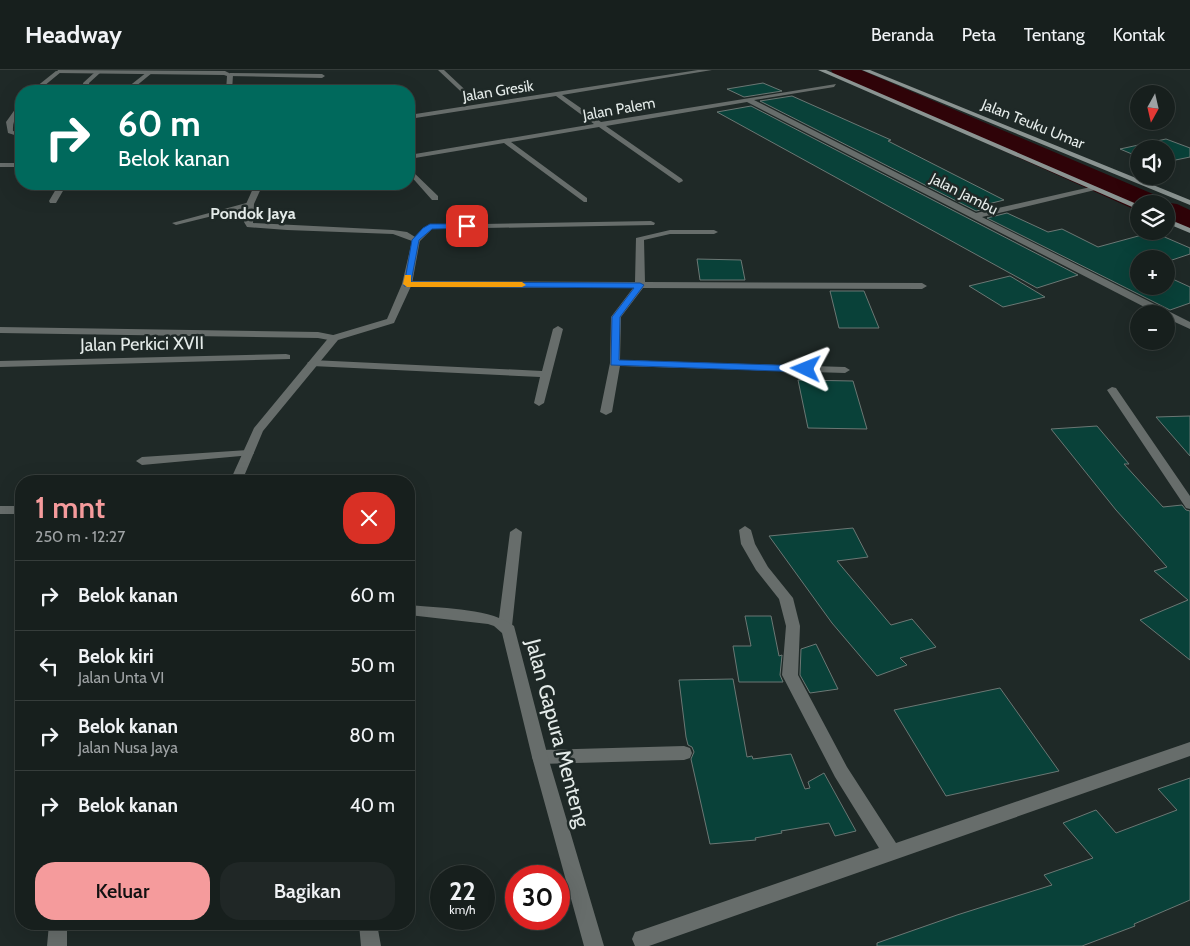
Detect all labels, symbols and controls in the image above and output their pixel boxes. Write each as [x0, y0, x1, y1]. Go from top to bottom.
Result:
text: Headway [25, 20, 122, 49]
text: Beranda [871, 24, 934, 46]
text: Peta [962, 24, 996, 46]
text: Tentang [1024, 24, 1085, 46]
text: Kontak [1113, 24, 1165, 46]
street label: Jalan Gresik [460, 76, 535, 106]
north arrow [1130, 85, 1175, 130]
map controls [1130, 85, 1175, 350]
street label: Jalan Palem [580, 94, 657, 124]
street label: Jalan Teuku Umar [978, 95, 1087, 153]
text: 60 m [118, 102, 201, 145]
icon: right [35, 105, 100, 170]
button: sound [1130, 140, 1175, 185]
text: Belok kanan [118, 145, 230, 172]
street label: Jalan Jambu [926, 169, 1001, 219]
button: layers [1130, 195, 1175, 240]
district label: Pondok Jaya [210, 204, 296, 223]
pin [446, 205, 488, 247]
icon: arrive [453, 212, 481, 240]
button: + [1130, 250, 1175, 295]
button: − [1130, 305, 1175, 350]
street label: Jalan Perkici XVII [79, 332, 204, 356]
position arrow [779, 342, 831, 394]
text: 1 mnt [35, 489, 105, 526]
button: close [343, 492, 395, 544]
text: 250 m · 12:27 [35, 527, 125, 546]
icon: right [35, 582, 63, 610]
text: Belok kanan [78, 584, 178, 607]
text: 60 m [350, 584, 395, 607]
street label: Jalan Gapura Menteng [521, 635, 595, 830]
text: Belok kiri [78, 645, 154, 668]
icon: left [35, 652, 63, 680]
text: 50 m [351, 654, 395, 677]
text: Jalan Unta VI [78, 668, 164, 687]
text: Belok kanan [78, 715, 178, 738]
icon: right [35, 722, 63, 750]
text: 80 m [349, 724, 395, 747]
text: Jalan Nusa Jaya [78, 738, 178, 757]
icon: right [35, 792, 63, 820]
text: Belok kanan [78, 794, 178, 817]
text: 40 m [350, 794, 395, 817]
button: Keluar [35, 862, 210, 920]
button: Bagikan [220, 862, 395, 920]
speed limit sign: 30 [505, 865, 570, 930]
text: 22 [449, 876, 476, 906]
text: km/h [449, 902, 476, 917]

